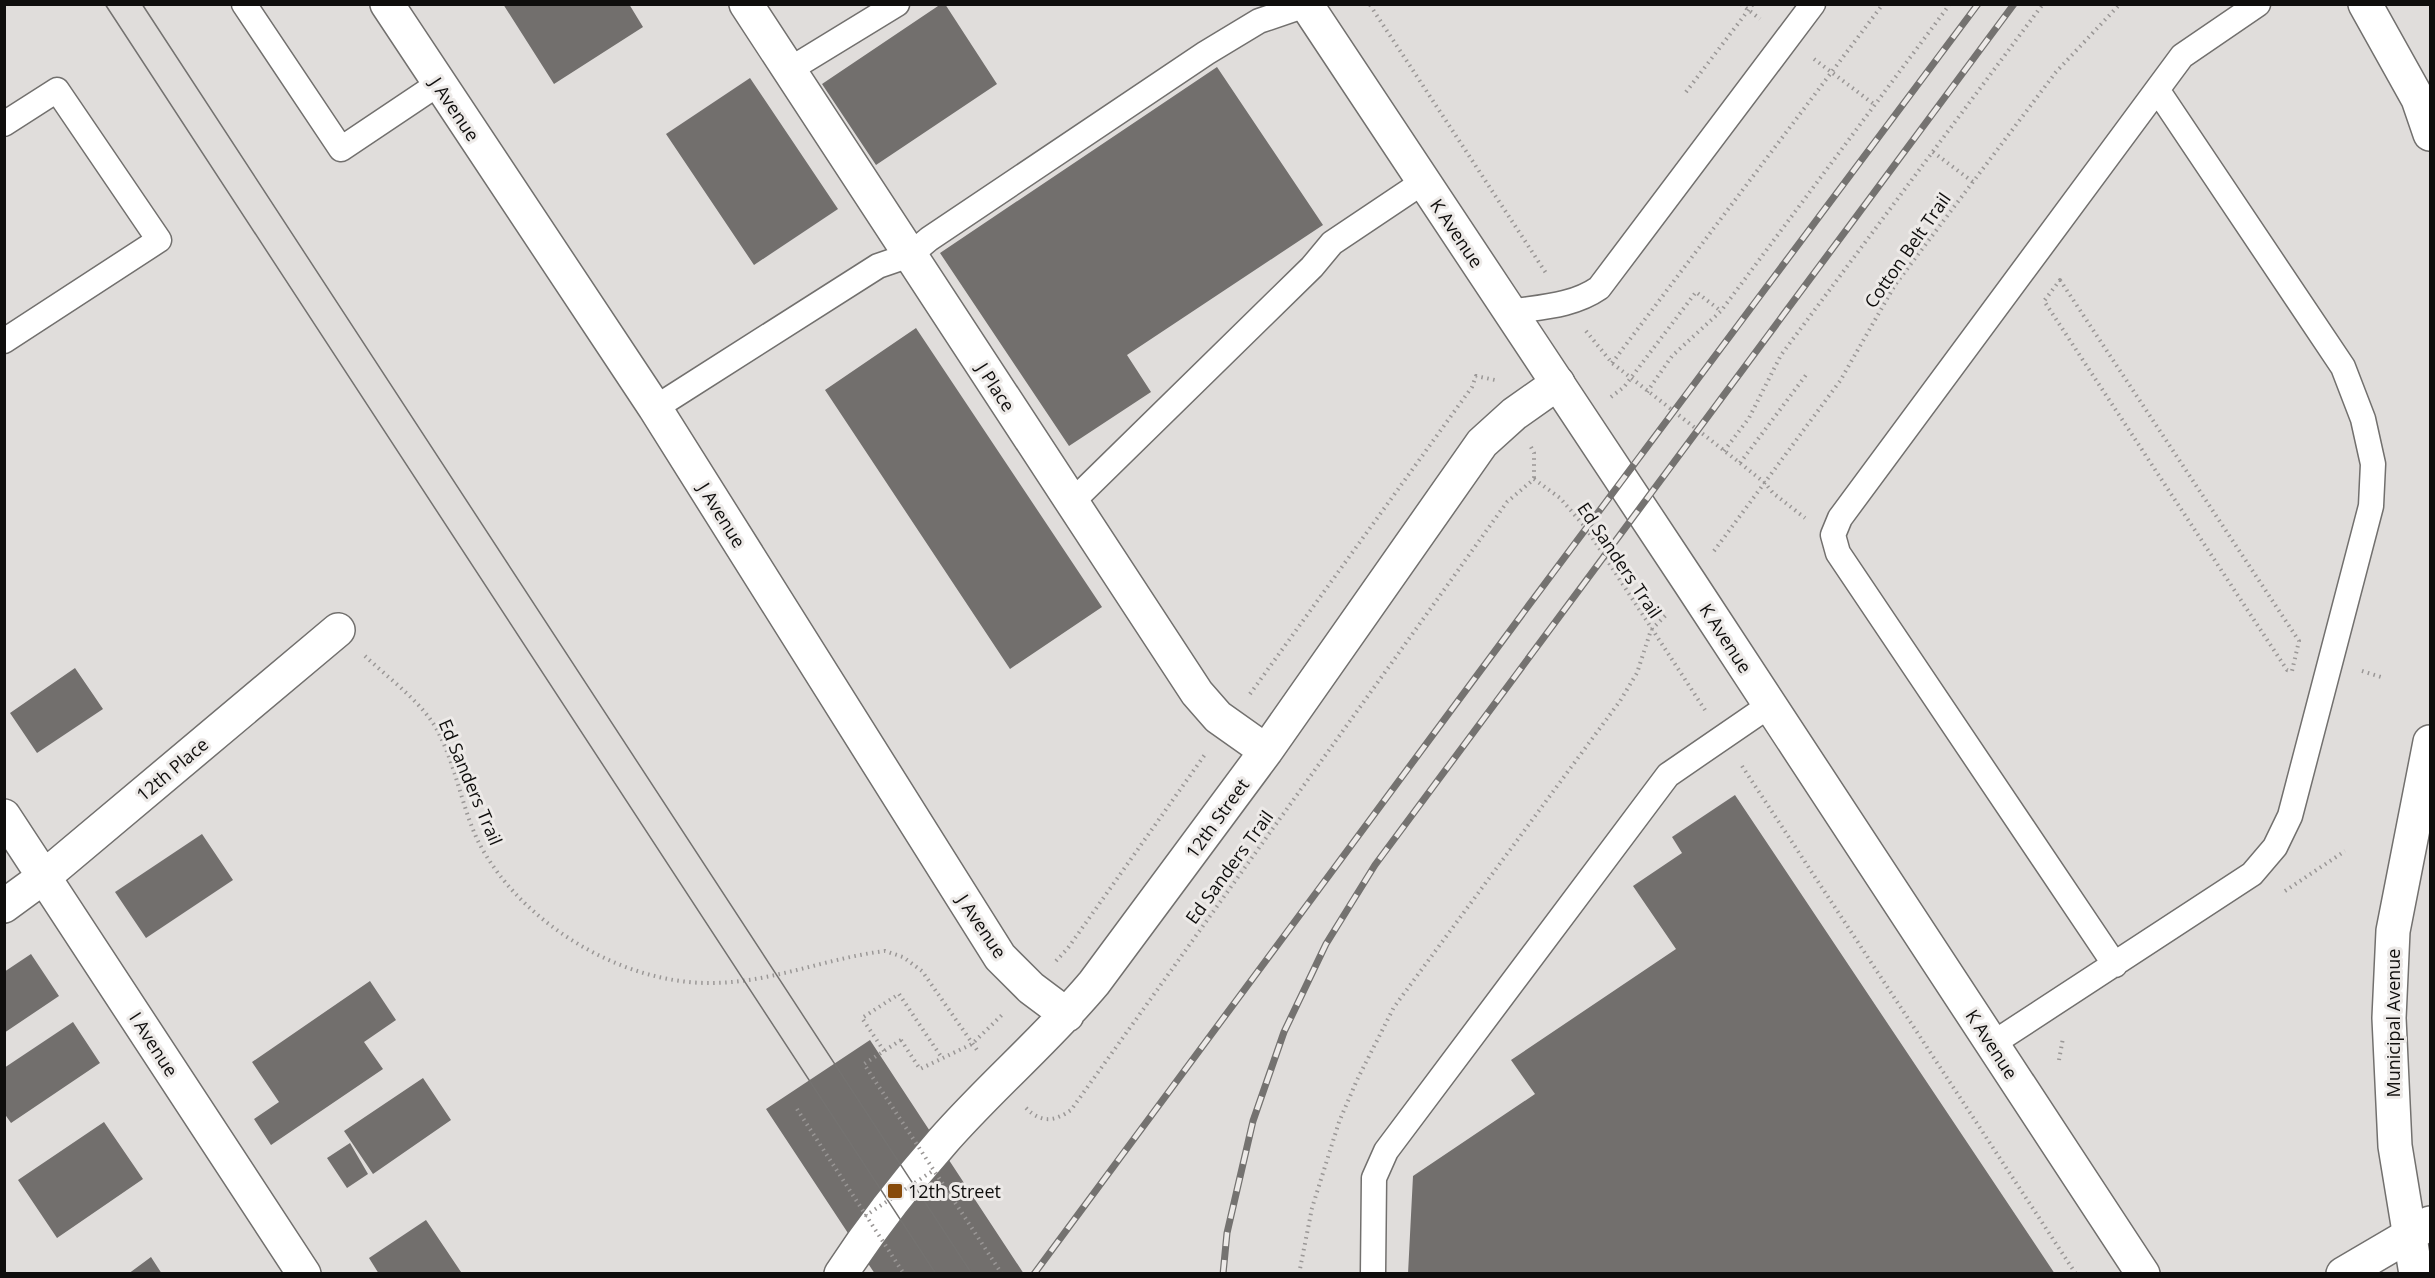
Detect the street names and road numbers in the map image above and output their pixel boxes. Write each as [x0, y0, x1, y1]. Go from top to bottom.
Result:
street label: J Avenue [424, 71, 485, 146]
street label: Cotton Belt Trail [1858, 188, 1956, 312]
street label: K Avenue [1425, 194, 1489, 272]
street label: J Place [970, 356, 1021, 416]
street label: J Avenue [692, 476, 751, 552]
street label: Ed Sanders Trail [1572, 497, 1668, 623]
street label: K Avenue [1695, 599, 1757, 677]
street label: Ed Sanders Trail [434, 715, 508, 849]
street label: 12th Place [131, 732, 213, 806]
street label: 12th Street [1180, 773, 1254, 863]
street label: Ed Sanders Trail [1180, 805, 1278, 929]
street label: J Avenue [951, 888, 1012, 963]
street label: Municipal Avenue [2381, 949, 2405, 1097]
street label: K Avenue [1961, 1005, 2023, 1083]
street label: I Avenue [124, 1007, 184, 1081]

